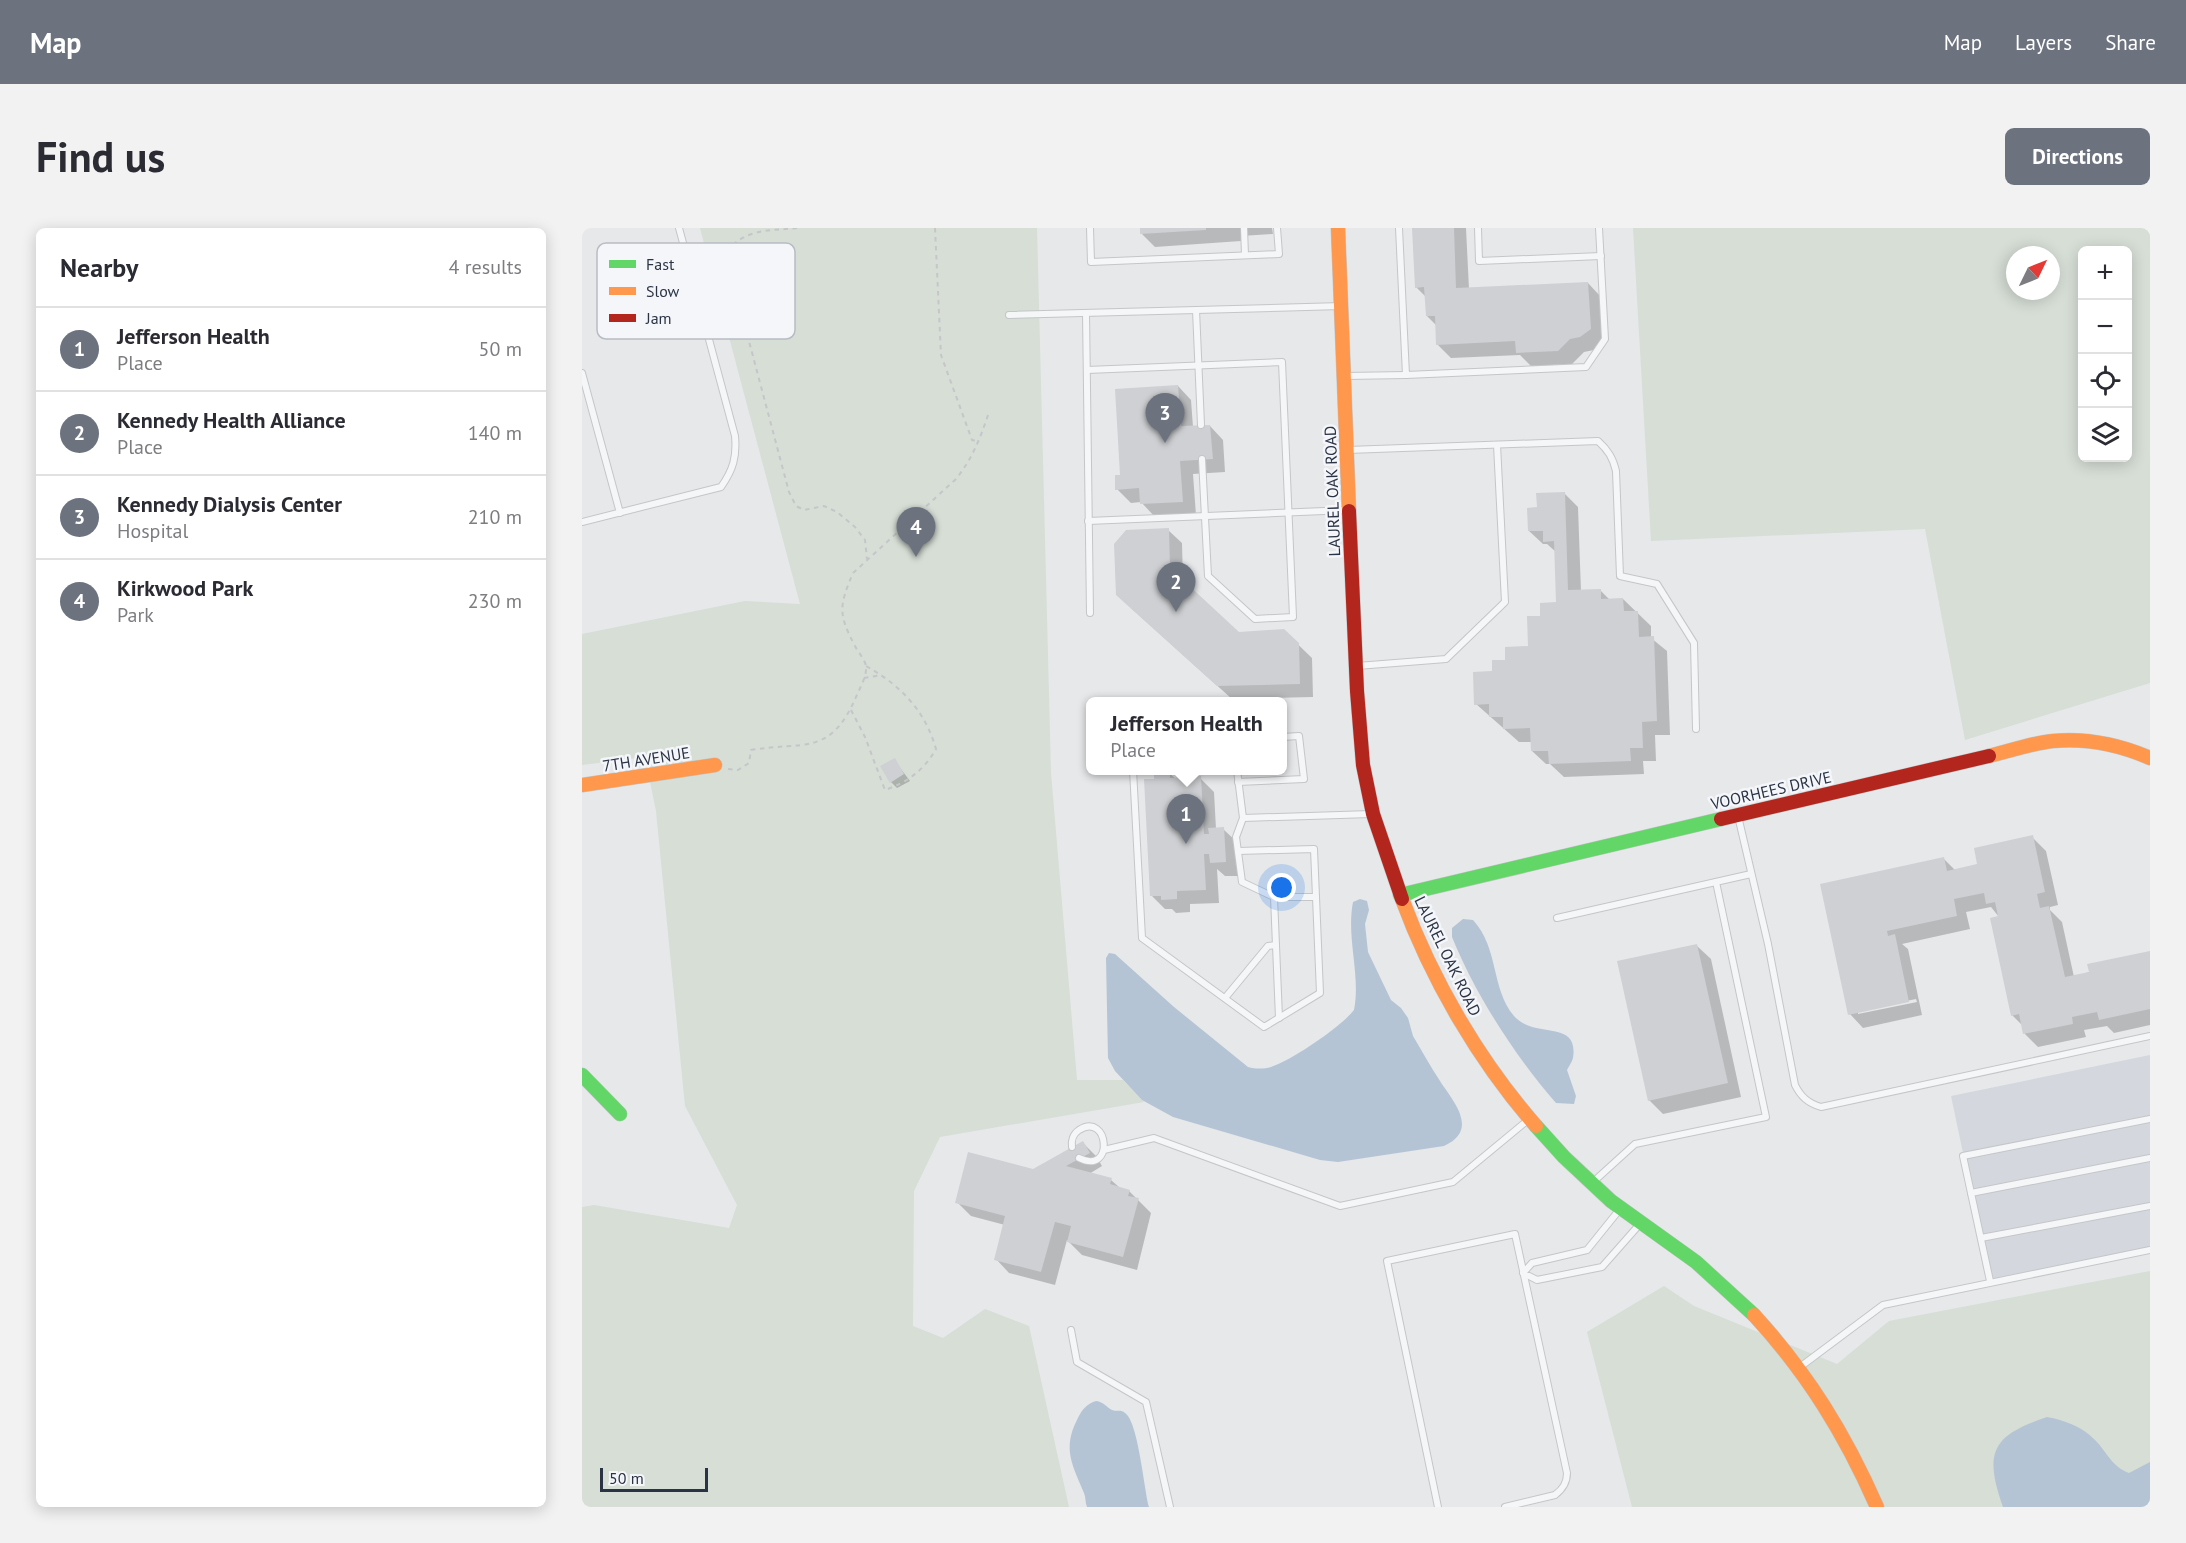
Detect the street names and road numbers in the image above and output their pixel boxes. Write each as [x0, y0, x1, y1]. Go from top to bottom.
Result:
street label: LAUREL OAK ROAD [1320, 425, 1344, 557]
street label: 7TH AVENUE [601, 742, 691, 776]
street label: VOORHEES DRIVE [1708, 766, 1833, 814]
street label: LAUREL OAK ROAD [1410, 893, 1486, 1019]

